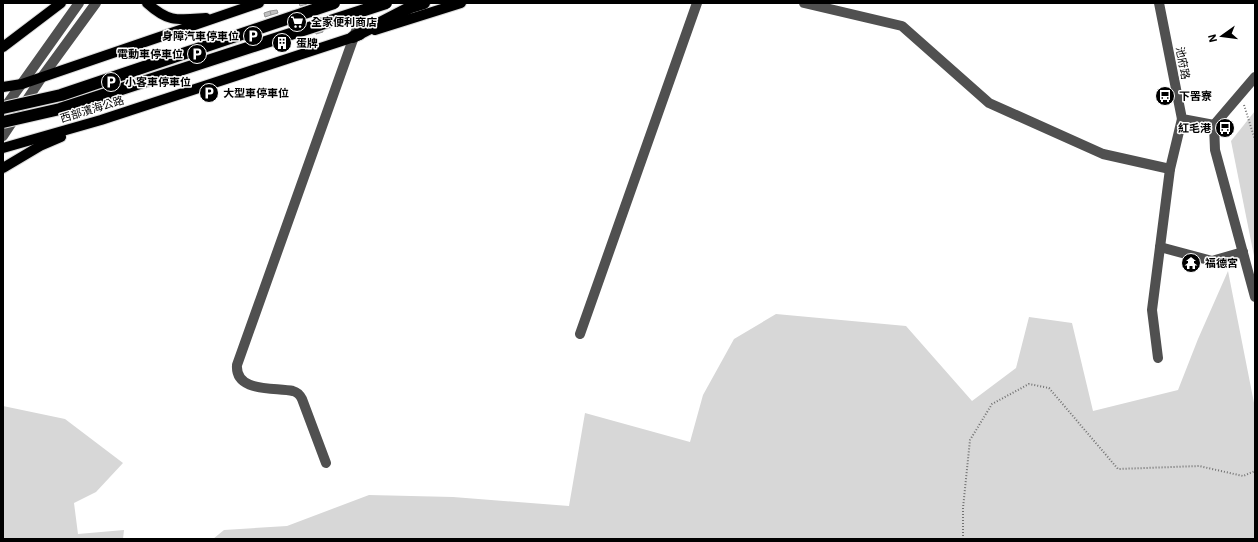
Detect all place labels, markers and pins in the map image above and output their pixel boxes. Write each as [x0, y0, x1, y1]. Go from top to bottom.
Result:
supermarket icon: 全家便利商店 [286, 11, 308, 33]
place label: 全家便利商店 [311, 15, 377, 29]
parking icon: 身障汽車停車位 [242, 25, 264, 47]
place label: 身障汽車停車位 [162, 29, 239, 43]
building icon: 蛋牌 [271, 32, 293, 54]
place label: 蛋牌 [296, 36, 318, 50]
parking icon: 電動車停車位 [186, 43, 208, 65]
place label: 電動車停車位 [117, 47, 183, 61]
parking icon: 小客車停車位 [100, 71, 122, 93]
place label: 小客車停車位 [125, 75, 191, 89]
parking icon: 大型車停車位 [198, 82, 220, 104]
bus stop icon: 下罟寮 [1154, 85, 1176, 107]
place label: 大型車停車位 [223, 86, 289, 100]
place label: 下罟寮 [1179, 89, 1212, 103]
bus stop icon: 紅毛港 [1214, 117, 1236, 139]
place label: 紅毛港 [1178, 121, 1211, 135]
temple icon: 福德宮 [1180, 252, 1202, 274]
place label: 福德宮 [1205, 256, 1238, 270]

